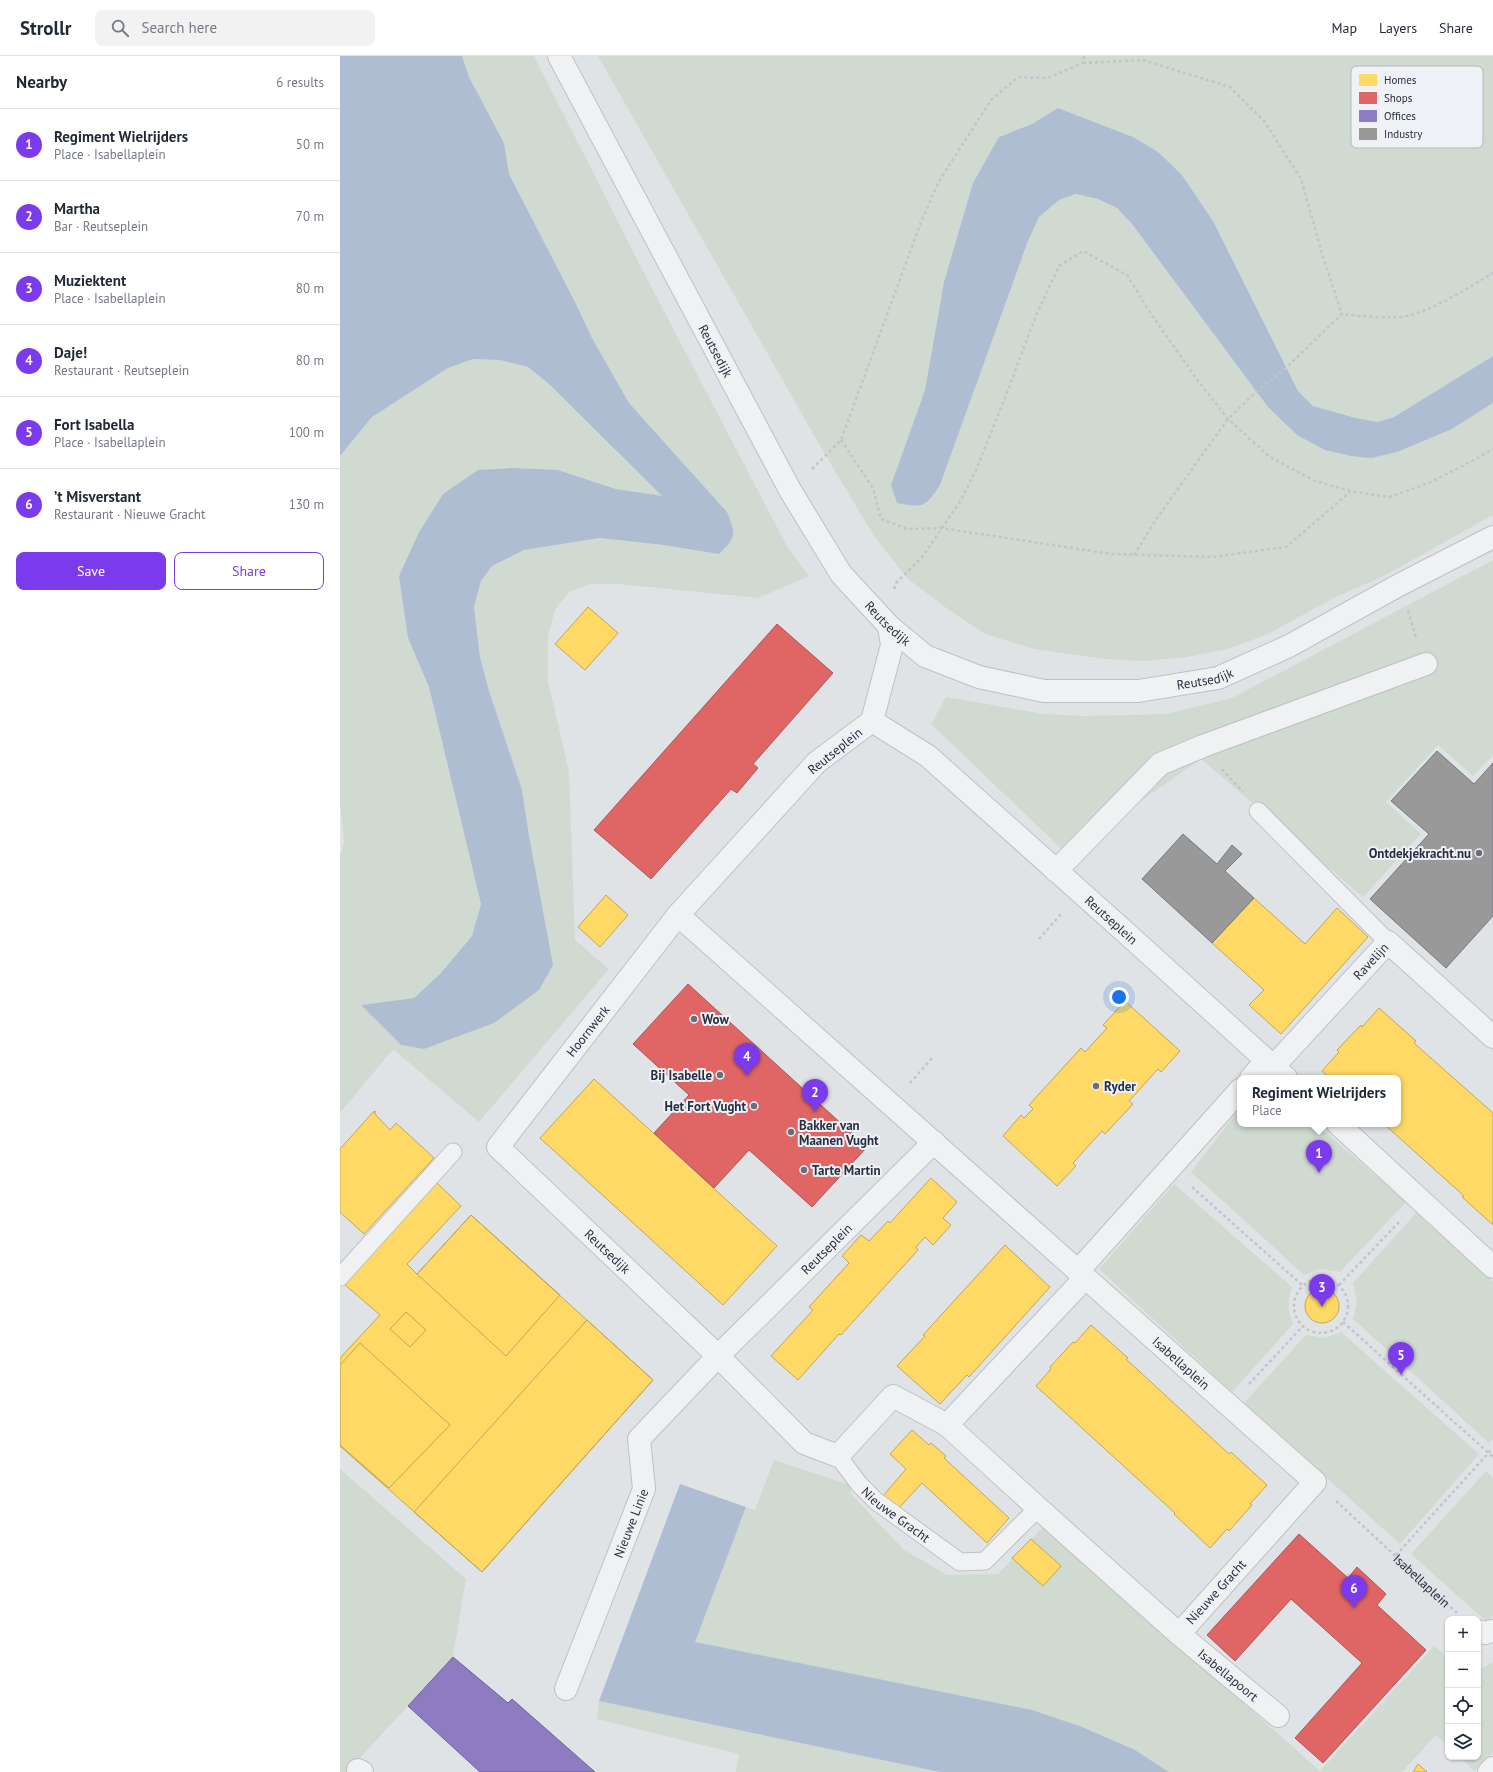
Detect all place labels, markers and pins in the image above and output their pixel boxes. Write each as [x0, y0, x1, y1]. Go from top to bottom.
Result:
place label: Ontdekjekracht.nu [1369, 845, 1471, 862]
marker: Ontdekjekracht.nu [1474, 848, 1484, 858]
place label: Wow [702, 1011, 729, 1028]
marker: Wow [689, 1014, 699, 1024]
pin: 4 [734, 1043, 760, 1076]
place label: Bij Isabelle [651, 1067, 712, 1084]
marker: Bij Isabelle [715, 1070, 725, 1080]
place label: Ryder [1104, 1078, 1136, 1095]
pin: 2 [802, 1079, 828, 1112]
marker: Ryder [1091, 1081, 1101, 1091]
place label: Het Fort Vught [664, 1098, 746, 1115]
marker: Het Fort Vught [749, 1101, 759, 1111]
place label: Bakker van Maanen Vught [799, 1117, 879, 1149]
marker: Bakker van Maanen Vught [786, 1127, 796, 1137]
pin: 1 [1306, 1140, 1332, 1173]
place label: Tarte Martin [812, 1162, 881, 1179]
marker: Tarte Martin [799, 1165, 809, 1175]
pin: 3 [1309, 1274, 1335, 1307]
pin: 5 [1388, 1342, 1414, 1375]
pin: 6 [1341, 1575, 1367, 1608]

